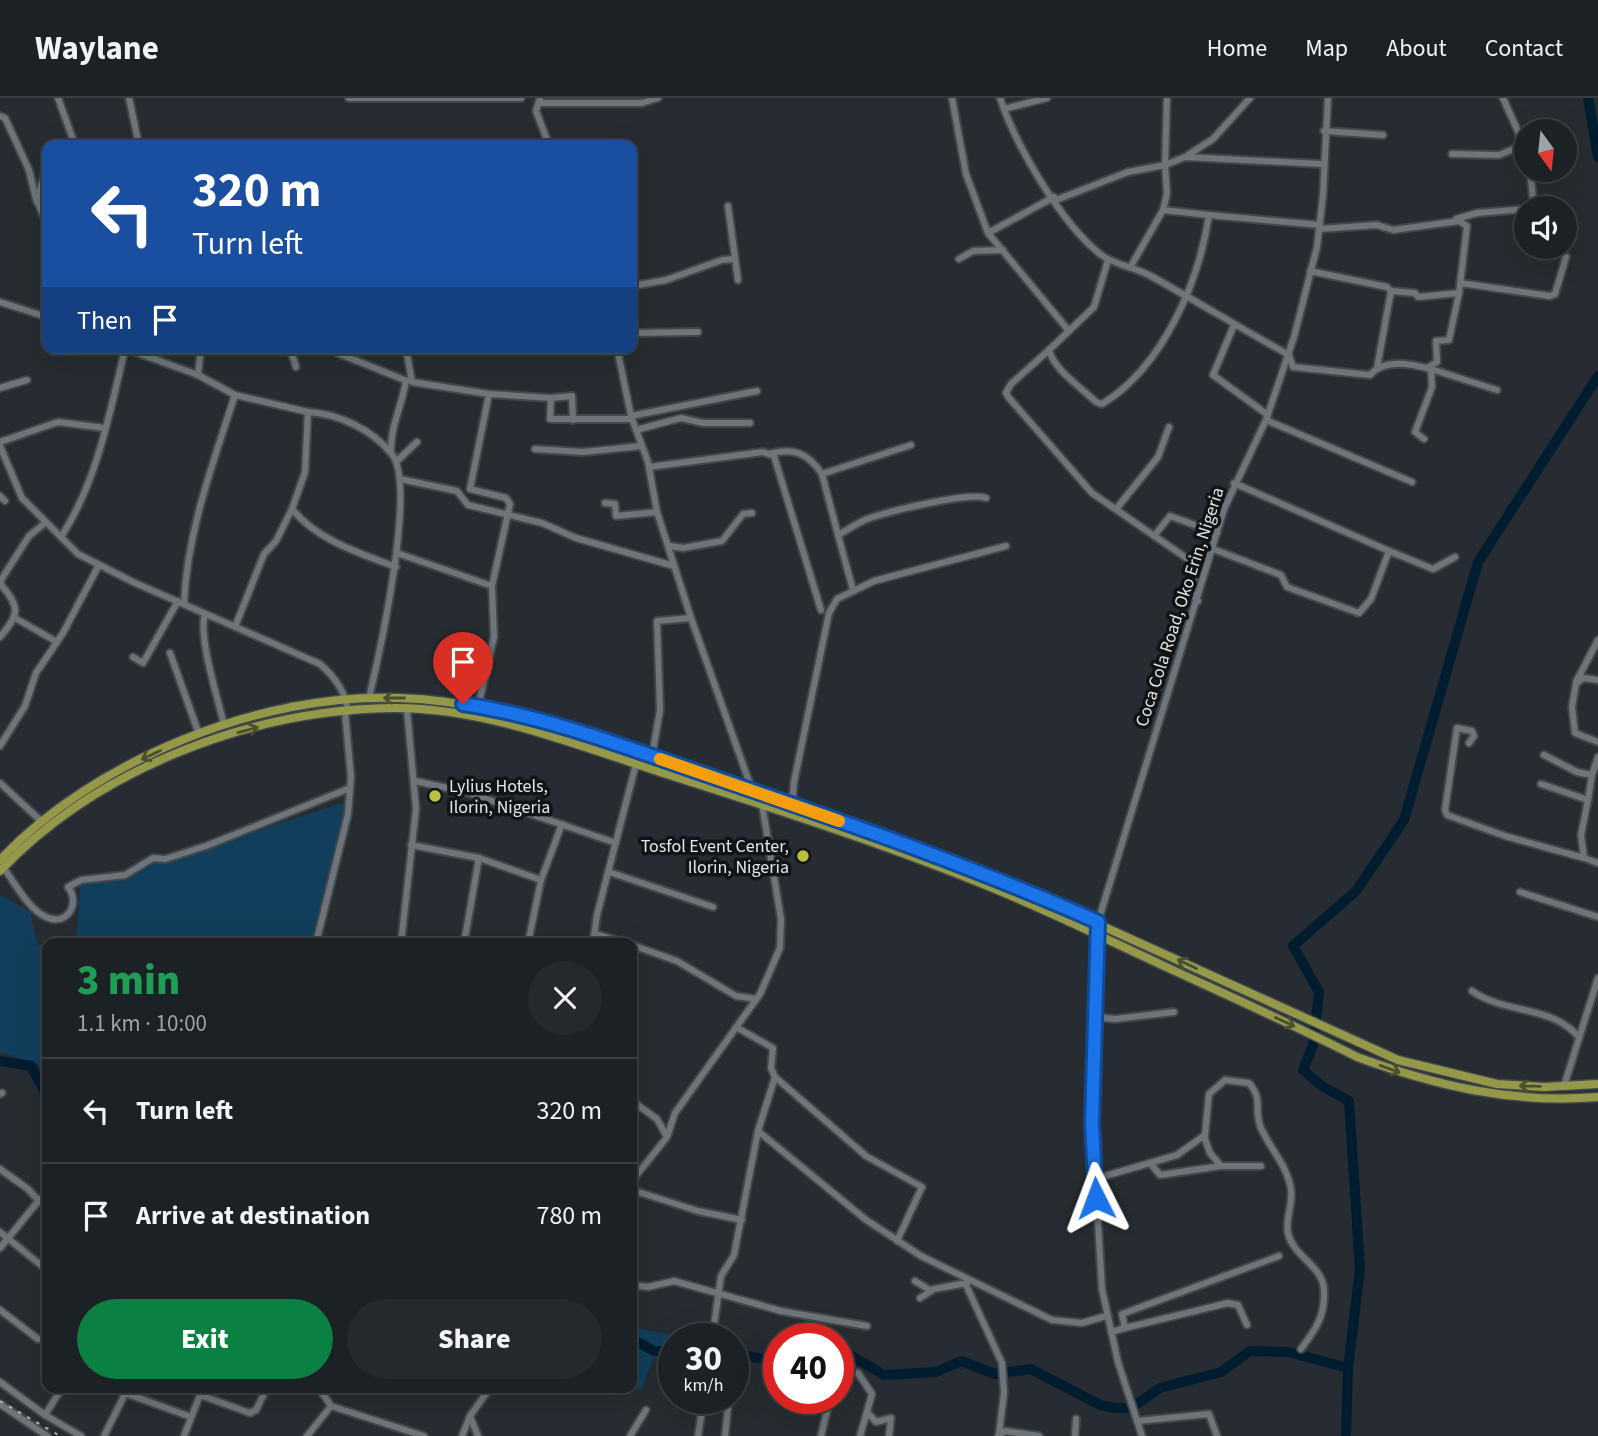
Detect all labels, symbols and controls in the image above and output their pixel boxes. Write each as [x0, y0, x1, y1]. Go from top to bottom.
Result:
text: Waylane [35, 25, 159, 72]
text: Home [1207, 31, 1267, 66]
text: Map [1305, 31, 1348, 66]
text: About [1386, 31, 1447, 66]
text: Contact [1485, 31, 1563, 66]
north arrow [1514, 119, 1577, 182]
map controls [1514, 119, 1577, 259]
text: 320 m [192, 156, 321, 226]
icon: left [77, 168, 168, 259]
button: sound [1514, 196, 1577, 259]
text: Turn left [192, 221, 303, 267]
icon: arrive [146, 301, 184, 339]
text: Then [77, 302, 132, 339]
street label: Coca Cola Road, Oko Erin, Nigeria [1129, 484, 1231, 730]
pin [433, 632, 493, 704]
icon: arrive [444, 643, 482, 681]
one-way arrow [383, 691, 406, 705]
one-way arrow [236, 723, 259, 736]
one-way arrow [141, 749, 162, 762]
place label: Lylius Hotels, Ilorin, Nigeria [449, 774, 550, 820]
marker: Lylius Hotels, Ilorin, Nigeria [427, 788, 443, 804]
place label: Tosfol Event Center, Ilorin, Nigeria [641, 834, 789, 880]
marker: Tosfol Event Center, Ilorin, Nigeria [795, 848, 811, 864]
text: 3 min [77, 951, 180, 1011]
one-way arrow [1177, 957, 1198, 970]
button: close [528, 961, 602, 1035]
text: 1.1 km · 10:00 [77, 1007, 207, 1040]
one-way arrow [1274, 1016, 1295, 1029]
one-way arrow [1379, 1064, 1401, 1076]
one-way arrow [1519, 1080, 1542, 1093]
icon: left [77, 1092, 115, 1130]
text: Turn left [136, 1092, 233, 1129]
text: 320 m [536, 1092, 602, 1129]
position arrow [1059, 1161, 1133, 1235]
icon: arrive [77, 1197, 115, 1235]
text: Arrive at destination [136, 1197, 370, 1234]
text: 780 m [536, 1197, 602, 1234]
button: Exit [77, 1299, 333, 1379]
button: Share [347, 1299, 602, 1379]
speed limit sign: 40 [763, 1323, 854, 1414]
text: 30 [685, 1334, 722, 1384]
text: km/h [684, 1373, 723, 1398]

